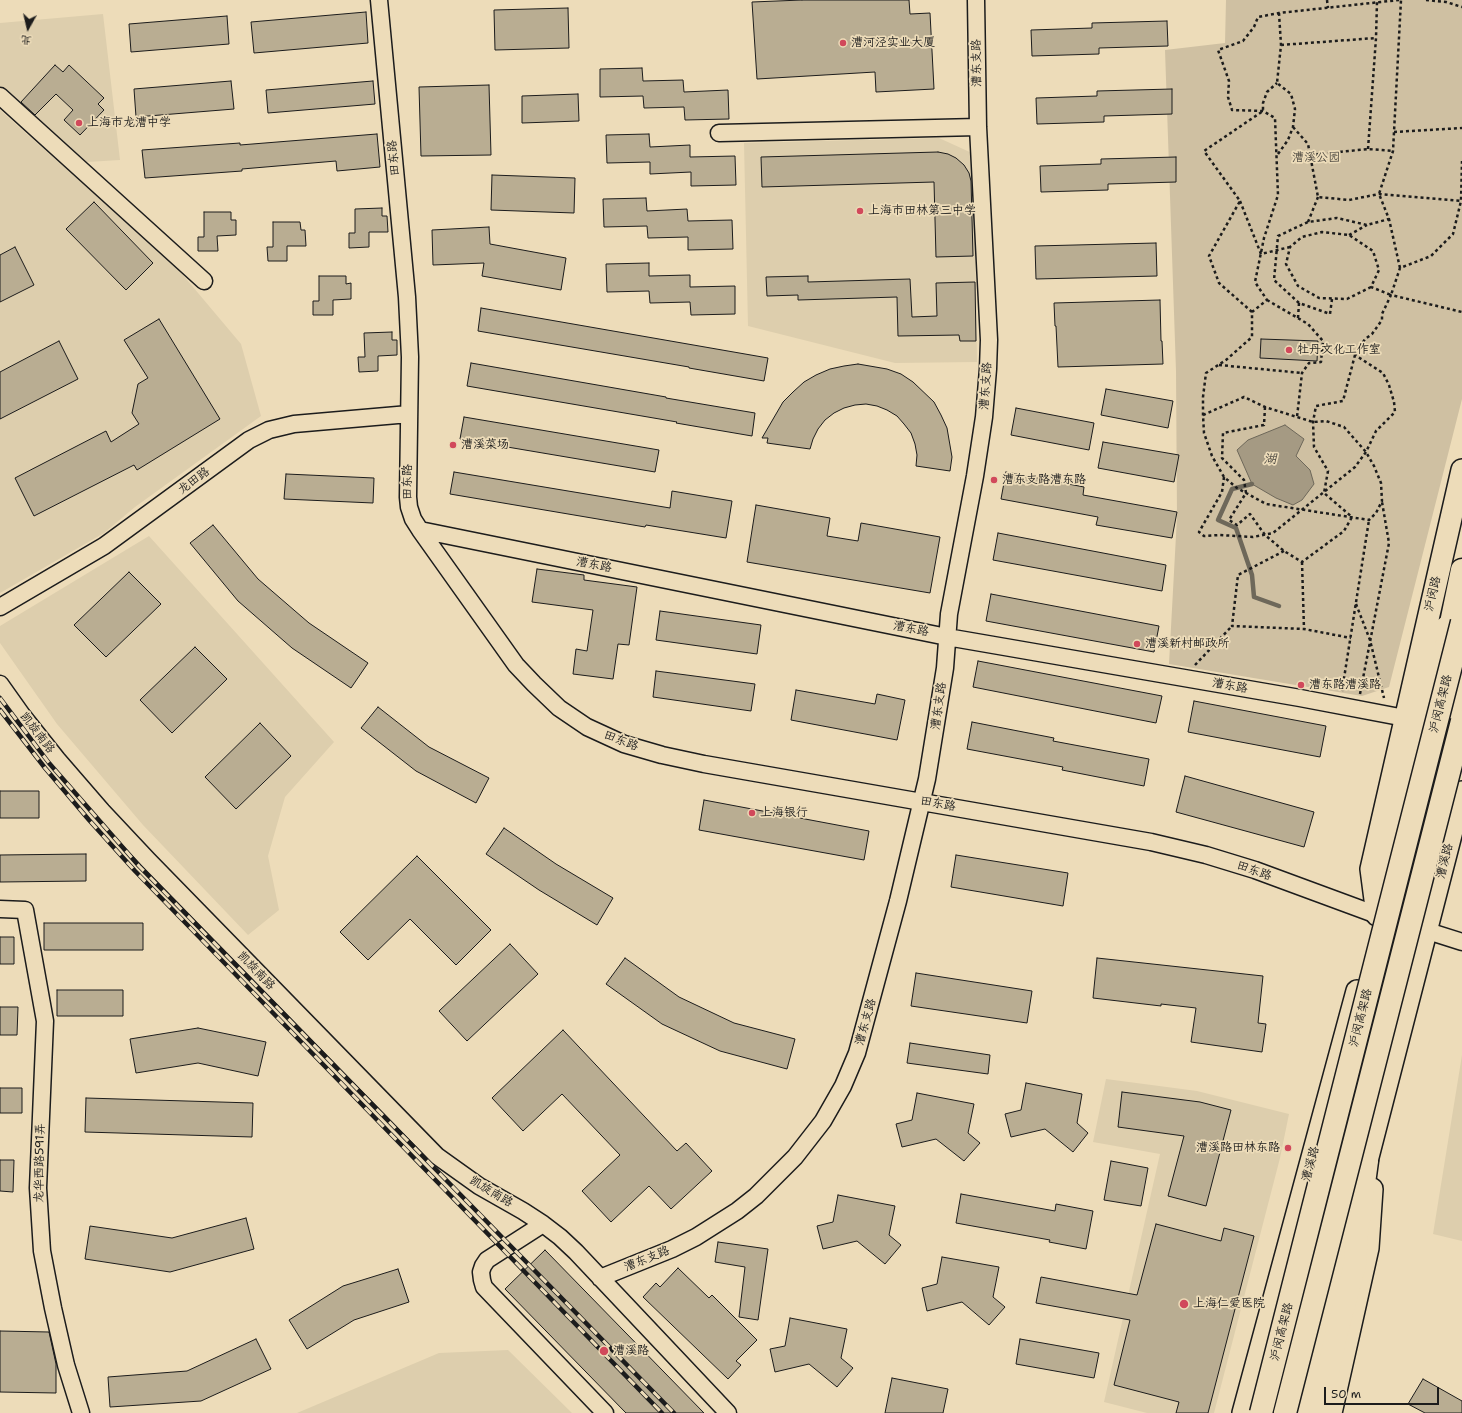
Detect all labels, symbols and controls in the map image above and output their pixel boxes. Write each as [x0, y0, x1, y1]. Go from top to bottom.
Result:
north arrow [8, 8, 48, 48]
text: 北 [20, 32, 33, 49]
place label: 漕河泾实业大厦 [851, 36, 935, 50]
marker: 漕河泾实业大厦 [838, 38, 848, 48]
street label: 漕东支路 [969, 39, 985, 87]
place label: 上海市龙漕中学 [87, 116, 171, 130]
marker: 上海市龙漕中学 [74, 118, 84, 128]
street label: 田东路 [385, 139, 403, 177]
park label: 漕溪公园 [1292, 151, 1340, 165]
place label: 上海市田林第三中学 [868, 204, 976, 218]
marker: 上海市田林第三中学 [855, 206, 865, 216]
place label: 牡丹文化工作室 [1297, 343, 1381, 357]
marker: 牡丹文化工作室 [1284, 345, 1294, 355]
street label: 漕东支路 [977, 362, 995, 410]
place label: 漕溪菜场 [461, 438, 509, 452]
marker: 漕溪菜场 [448, 440, 458, 450]
water label: 湖 [1264, 452, 1276, 468]
street label: 龙田路 [175, 464, 213, 498]
street label: 田东路 [401, 464, 415, 500]
place label: 漕东支路漕东路 [1002, 473, 1086, 487]
marker: 漕东支路漕东路 [989, 475, 999, 485]
street label: 漕东路 [575, 554, 613, 576]
street label: 沪闵路 [1422, 575, 1444, 613]
street label: 漕东路 [892, 618, 930, 640]
place label: 漕溪新村邮政所 [1145, 637, 1229, 651]
marker: 漕溪新村邮政所 [1132, 639, 1142, 649]
street label: 沪闵高架路 [1427, 673, 1455, 735]
street label: 漕东路 [1211, 676, 1249, 696]
place label: 漕东路漕溪路 [1309, 678, 1381, 692]
marker: 漕东路漕溪路 [1296, 680, 1306, 690]
street label: 漕东支路 [929, 681, 949, 731]
street label: 凯旋南路 [17, 710, 57, 756]
street label: 田东路 [602, 728, 640, 754]
street label: 田东路 [919, 794, 957, 814]
place label: 上海银行 [760, 806, 808, 820]
marker: 上海银行 [747, 808, 757, 818]
street label: 漕溪路 [1434, 842, 1456, 880]
street label: 田东路 [1235, 858, 1273, 884]
street label: 凯旋南路 [234, 949, 278, 993]
street label: 沪闵高架路 [1347, 987, 1375, 1049]
street label: 漕东支路 [852, 997, 880, 1047]
street label: 龙华西路591弄 [32, 1123, 48, 1203]
place label: 漕溪路田林东路 [1196, 1141, 1280, 1155]
marker: 漕溪路田林东路 [1283, 1143, 1293, 1153]
street label: 漕溪路 [1299, 1145, 1323, 1183]
street label: 凯旋南路 [467, 1173, 515, 1211]
street label: 漕东支路 [622, 1243, 672, 1275]
place label: 上海仁爱医院 [1193, 1297, 1265, 1311]
marker: 上海仁爱医院 [1178, 1298, 1190, 1310]
street label: 沪闵高架路 [1268, 1301, 1296, 1363]
place label: 漕溪路 [613, 1344, 649, 1358]
marker: 漕溪路 [598, 1345, 610, 1357]
scale bar [1326, 1379, 1441, 1405]
text: 50 m [1331, 1386, 1361, 1402]

